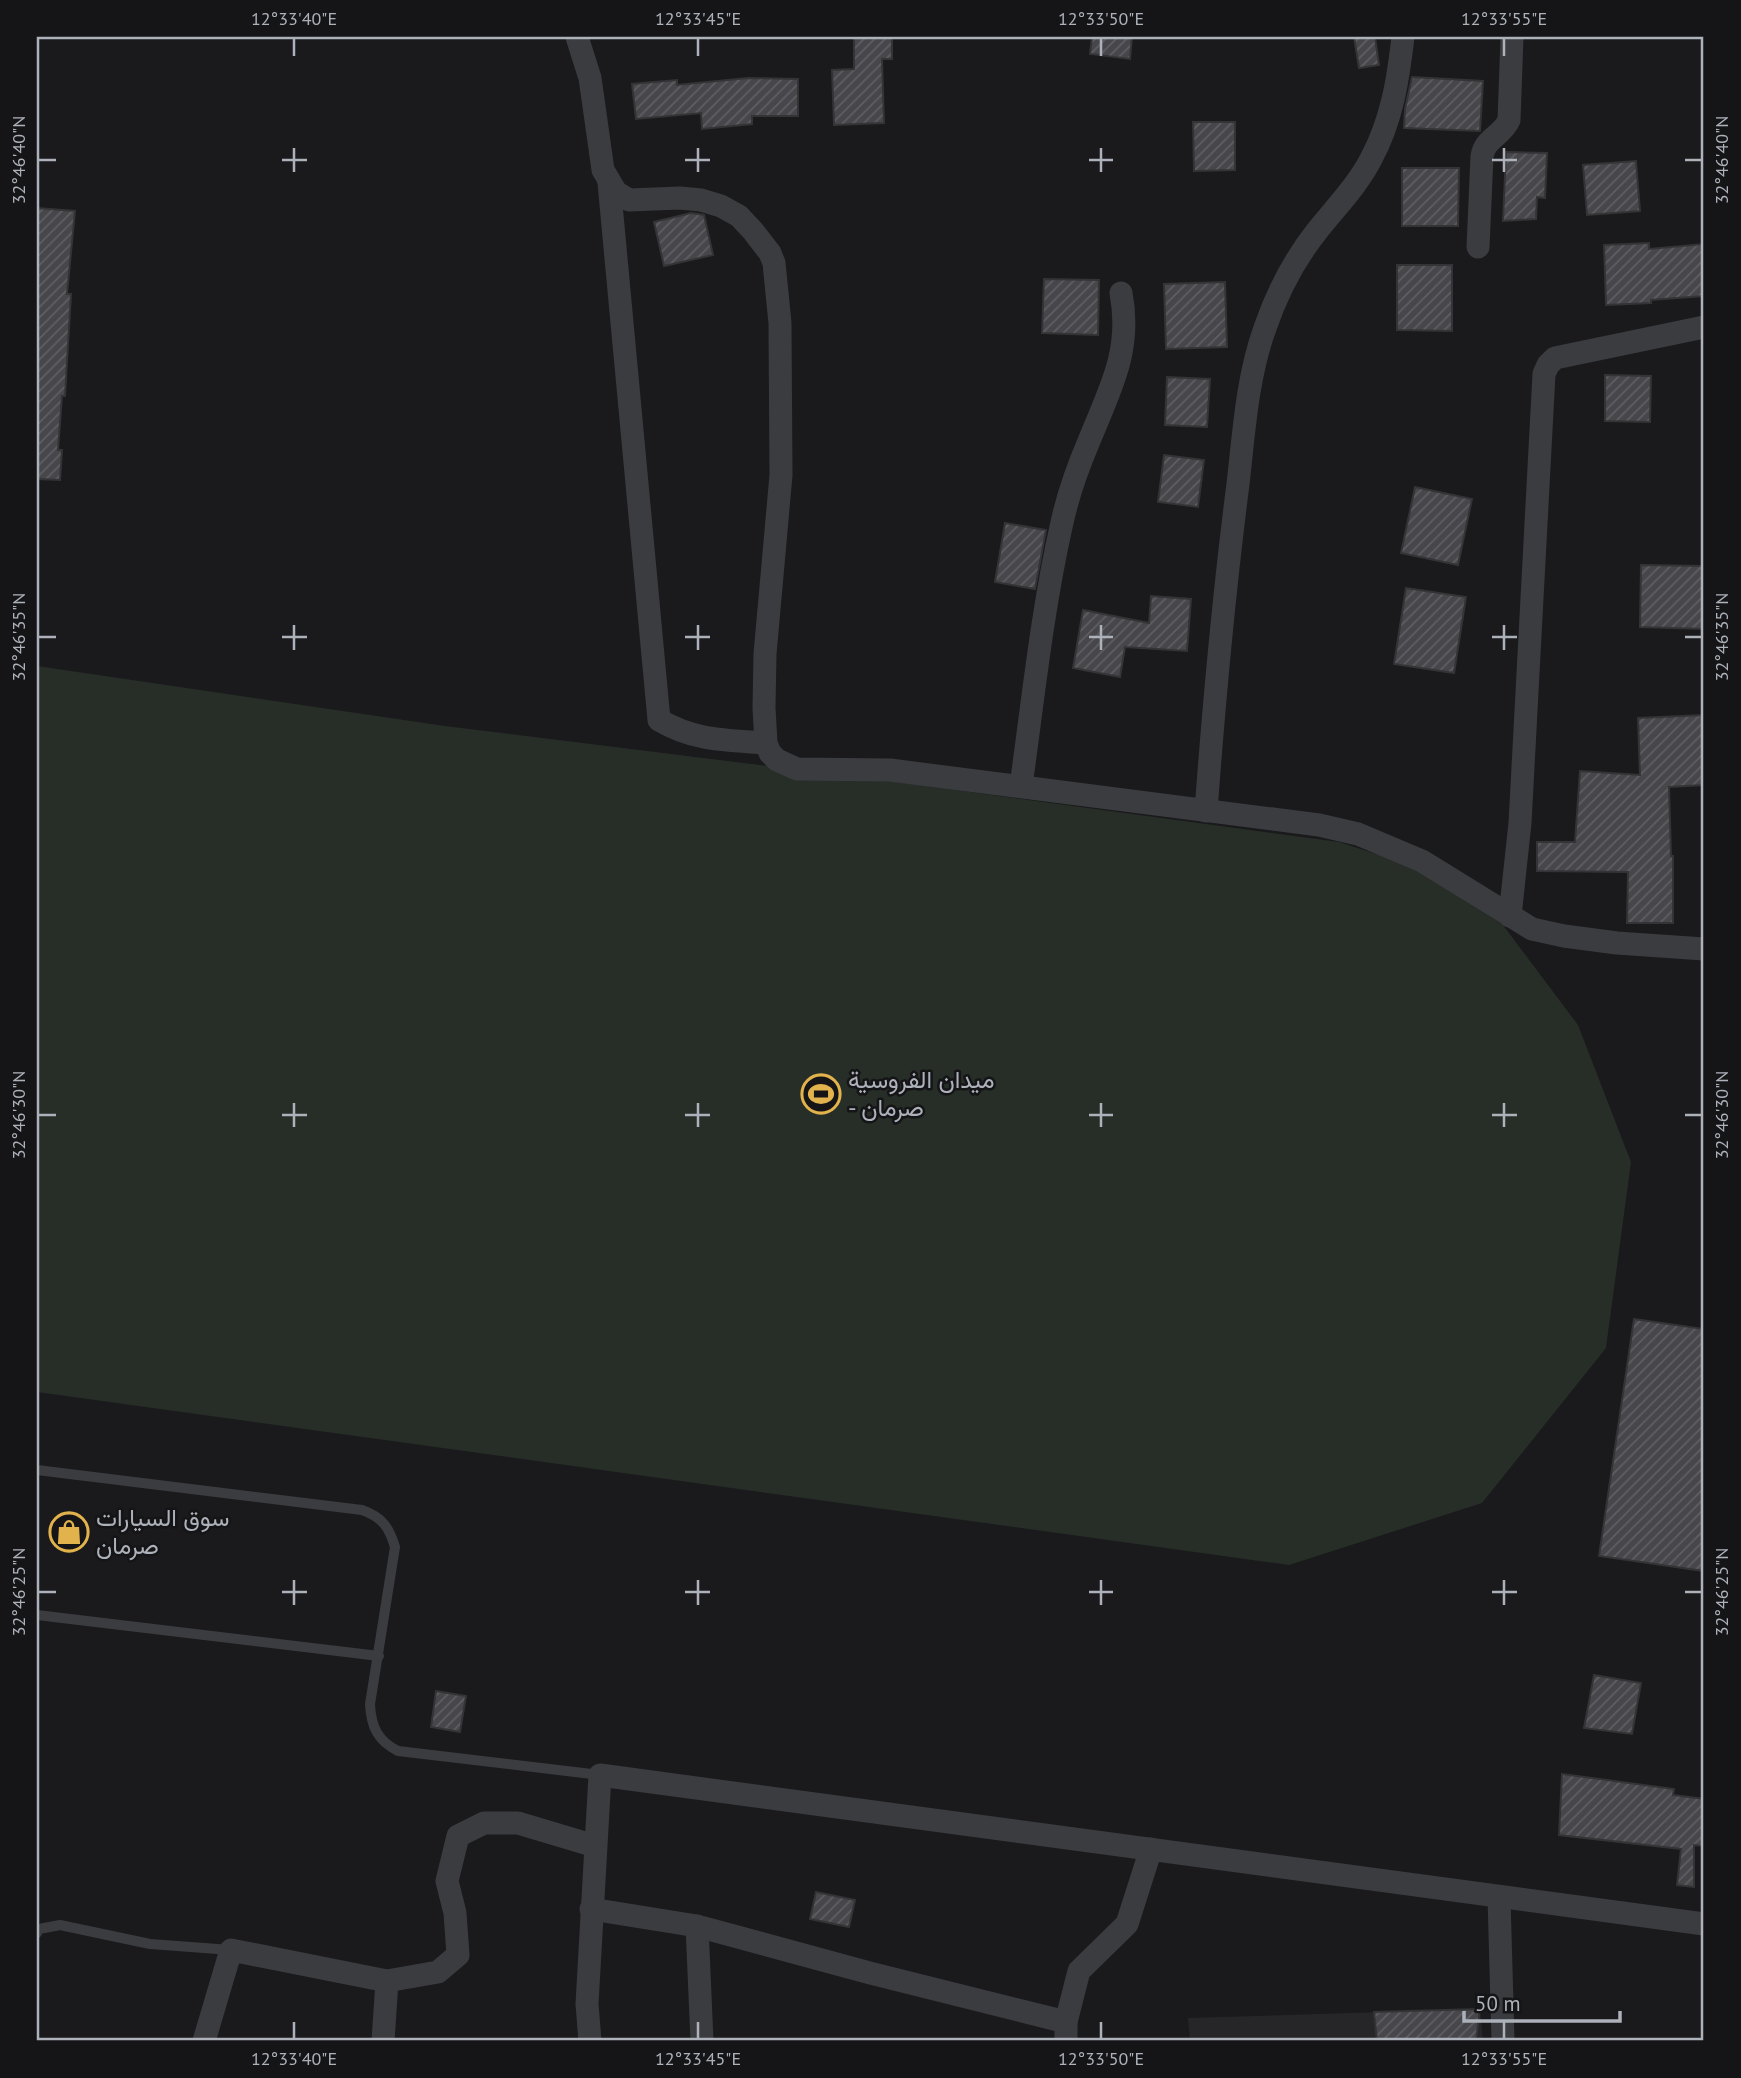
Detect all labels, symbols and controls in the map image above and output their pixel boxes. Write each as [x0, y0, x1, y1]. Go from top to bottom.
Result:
text: 12°33'40"E [251, 7, 337, 30]
text: 12°33'45"E [655, 7, 741, 30]
text: 12°33'50"E [1058, 7, 1144, 30]
text: 12°33'55"E [1461, 7, 1547, 30]
text: 32°46'40"N [7, 116, 30, 204]
text: 32°46'40"N [1710, 116, 1733, 204]
text: 32°46'35"N [7, 593, 30, 681]
text: 32°46'35"N [1710, 593, 1733, 681]
place label: ميدان الفروسية - صرمان [848, 1064, 995, 1123]
text: 32°46'30"N [7, 1071, 30, 1159]
text: 32°46'30"N [1710, 1071, 1733, 1159]
sports icon: ميدان الفروسية - صرمان [800, 1073, 842, 1115]
place label: سوق السيارات صرمان [96, 1502, 230, 1561]
shop icon: سوق السيارات صرمان [48, 1511, 90, 1553]
text: 32°46'25"N [7, 1548, 30, 1636]
text: 32°46'25"N [1710, 1548, 1733, 1636]
scale bar [1464, 1980, 1620, 2024]
text: 50 m [1475, 1990, 1521, 2017]
text: 12°33'40"E [251, 2047, 337, 2070]
text: 12°33'45"E [655, 2047, 741, 2070]
text: 12°33'50"E [1058, 2047, 1144, 2070]
text: 12°33'55"E [1461, 2047, 1547, 2070]

